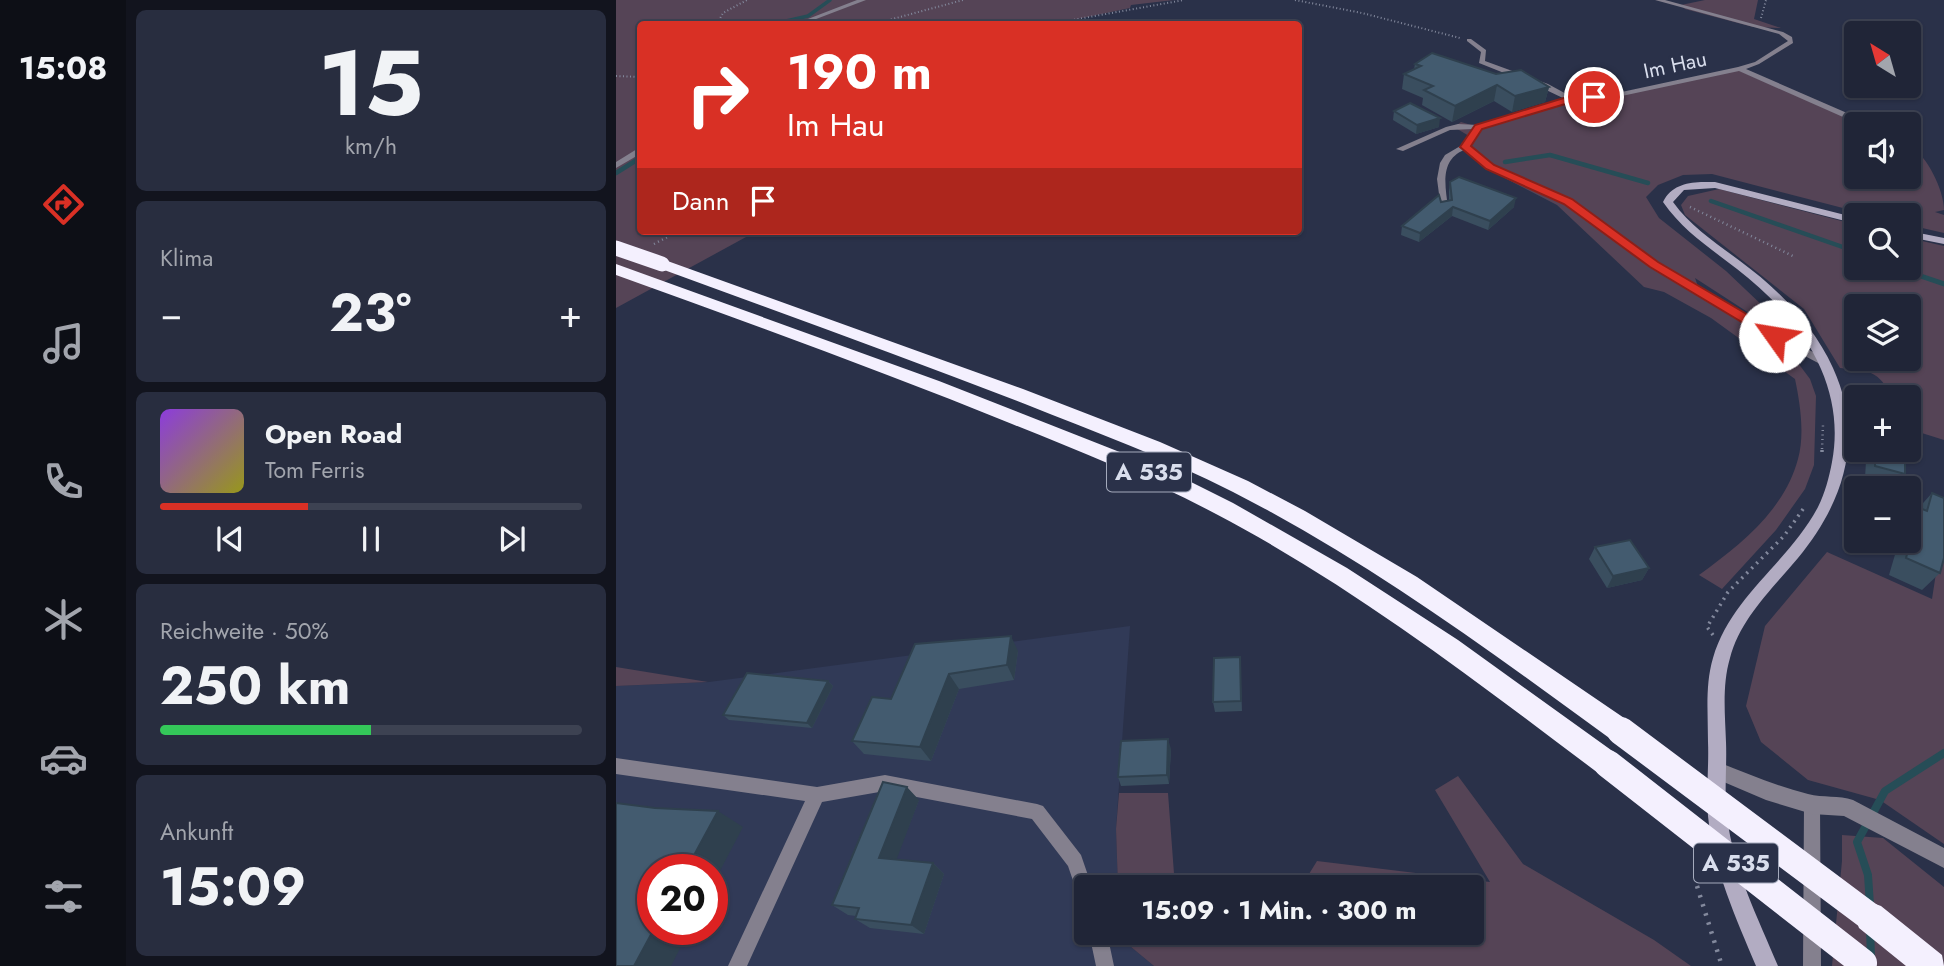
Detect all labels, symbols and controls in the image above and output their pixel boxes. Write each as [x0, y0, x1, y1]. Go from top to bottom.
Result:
text: 15 [318, 18, 424, 149]
north arrow [1844, 21, 1922, 98]
map controls [1844, 21, 1921, 553]
text: 190 m [787, 37, 932, 107]
street label: Im Hau [1641, 44, 1709, 86]
text: 15:08 [19, 45, 107, 91]
icon: right [672, 49, 763, 140]
pin [1564, 67, 1624, 127]
icon: arrive [1575, 78, 1613, 116]
text: Im Hau [787, 102, 884, 148]
button: sound [1844, 112, 1921, 189]
text: km/h [345, 129, 397, 163]
icon: directions [39, 180, 88, 229]
text: Dann [672, 182, 730, 220]
icon: arrive [744, 182, 782, 220]
button: search [1844, 203, 1921, 280]
text: Klima [160, 241, 213, 275]
text: 23° [330, 275, 411, 351]
text: − [160, 286, 182, 341]
text: + [559, 286, 582, 341]
button: layers [1844, 294, 1921, 371]
position arrow [1738, 299, 1812, 373]
icon: music [39, 319, 88, 368]
button: + [1844, 385, 1921, 462]
text: Open Road [265, 415, 402, 453]
road number: A 535 [1107, 452, 1191, 492]
text: Tom Ferris [265, 453, 364, 487]
icon: phone [39, 457, 88, 506]
button: − [1844, 476, 1921, 553]
icon: previous [211, 520, 249, 558]
icon: pause [352, 520, 390, 558]
icon: next [493, 520, 531, 558]
icon: climate [39, 595, 88, 644]
text: Reichweite · 50% [160, 614, 329, 648]
text: 250 km [160, 648, 350, 724]
icon: car [39, 734, 88, 783]
text: Ankunft [160, 815, 233, 849]
road number: A 535 [1694, 844, 1778, 883]
text: 15:09 [160, 849, 306, 925]
speed limit sign: 20 [637, 854, 728, 945]
icon: filters [39, 872, 88, 921]
text: 15:09 · 1 Min. · 300 m [1141, 891, 1417, 929]

